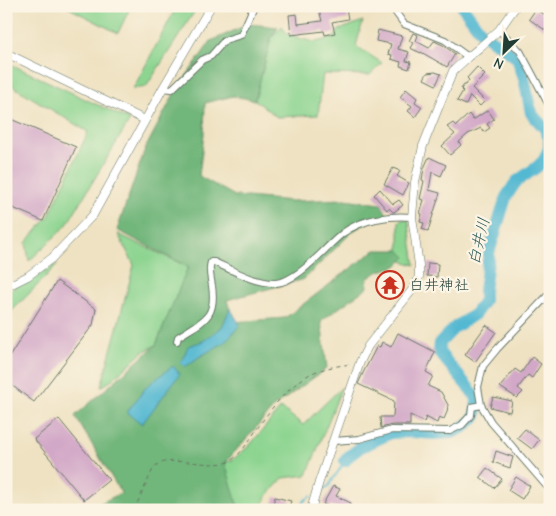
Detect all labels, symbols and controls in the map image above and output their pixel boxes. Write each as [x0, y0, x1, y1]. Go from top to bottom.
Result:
north arrow [478, 28, 528, 78]
text: N [491, 54, 506, 73]
water label: 白井川 [465, 216, 493, 267]
temple icon: 白井神社 [375, 270, 405, 300]
place label: 白井神社 [409, 276, 469, 294]

